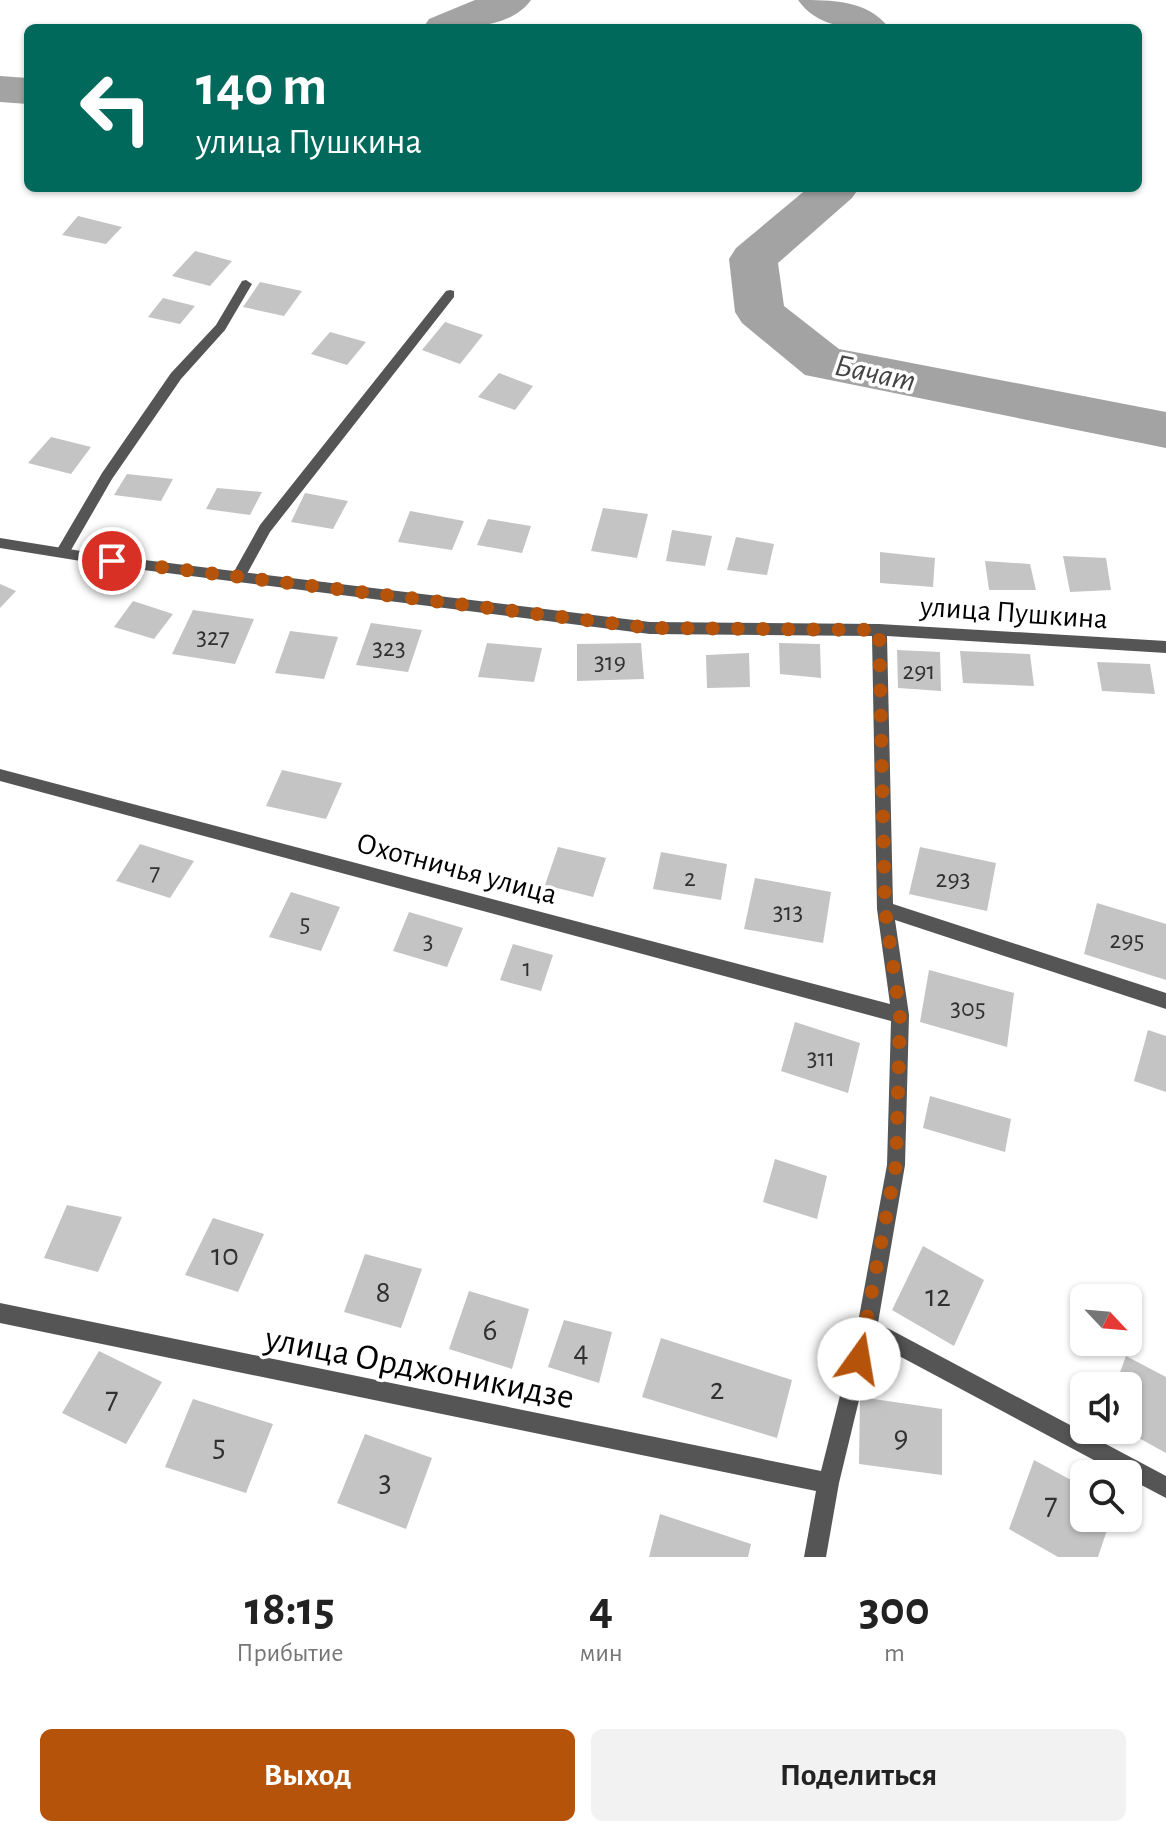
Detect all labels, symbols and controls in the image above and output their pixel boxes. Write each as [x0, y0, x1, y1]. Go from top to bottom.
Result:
icon: left [64, 56, 168, 160]
text: 140 m [196, 59, 327, 115]
text: улица Пушкина [196, 124, 422, 160]
water label: Бачат [831, 349, 918, 397]
pin [78, 527, 146, 595]
icon: arrive [90, 539, 134, 583]
street label: улица Пушкина [918, 591, 1109, 635]
house number: 327 [196, 624, 230, 650]
house number: 323 [372, 635, 406, 661]
house number: 319 [594, 649, 626, 675]
house number: 291 [903, 658, 936, 684]
street label: Охотничья улица [353, 828, 560, 910]
house number: 7 [150, 859, 161, 885]
house number: 2 [684, 865, 696, 891]
house number: 293 [936, 866, 970, 892]
house number: 313 [773, 899, 803, 925]
house number: 5 [300, 910, 310, 936]
house number: 295 [1110, 927, 1144, 953]
house number: 3 [423, 928, 433, 954]
house number: 1 [523, 955, 531, 981]
house number: 305 [950, 995, 986, 1021]
house number: 311 [807, 1045, 835, 1071]
house number: 10 [211, 1239, 239, 1271]
house number: 8 [375, 1276, 391, 1308]
house number: 12 [925, 1280, 951, 1312]
north arrow [1070, 1284, 1142, 1356]
map controls [1070, 1284, 1142, 1532]
house number: 6 [482, 1314, 498, 1346]
position arrow [817, 1317, 901, 1401]
street label: улица Орджоникидзе [261, 1320, 577, 1416]
house number: 4 [573, 1335, 589, 1367]
button: sound [1070, 1372, 1142, 1444]
house number: 2 [710, 1373, 724, 1405]
house number: 7 [105, 1382, 119, 1414]
house number: 9 [893, 1421, 909, 1453]
house number: 5 [212, 1430, 226, 1462]
button: search [1070, 1460, 1142, 1532]
house number: 3 [378, 1465, 392, 1497]
house number: 7 [1044, 1488, 1058, 1520]
text: 18:15 [245, 1586, 335, 1634]
text: 4 [589, 1586, 613, 1634]
text: 300 [859, 1586, 930, 1634]
text: Прибытие [236, 1640, 343, 1666]
text: мин [580, 1640, 623, 1666]
text: m [884, 1640, 905, 1666]
button: Выход [40, 1729, 575, 1821]
button: Поделиться [591, 1729, 1126, 1821]

